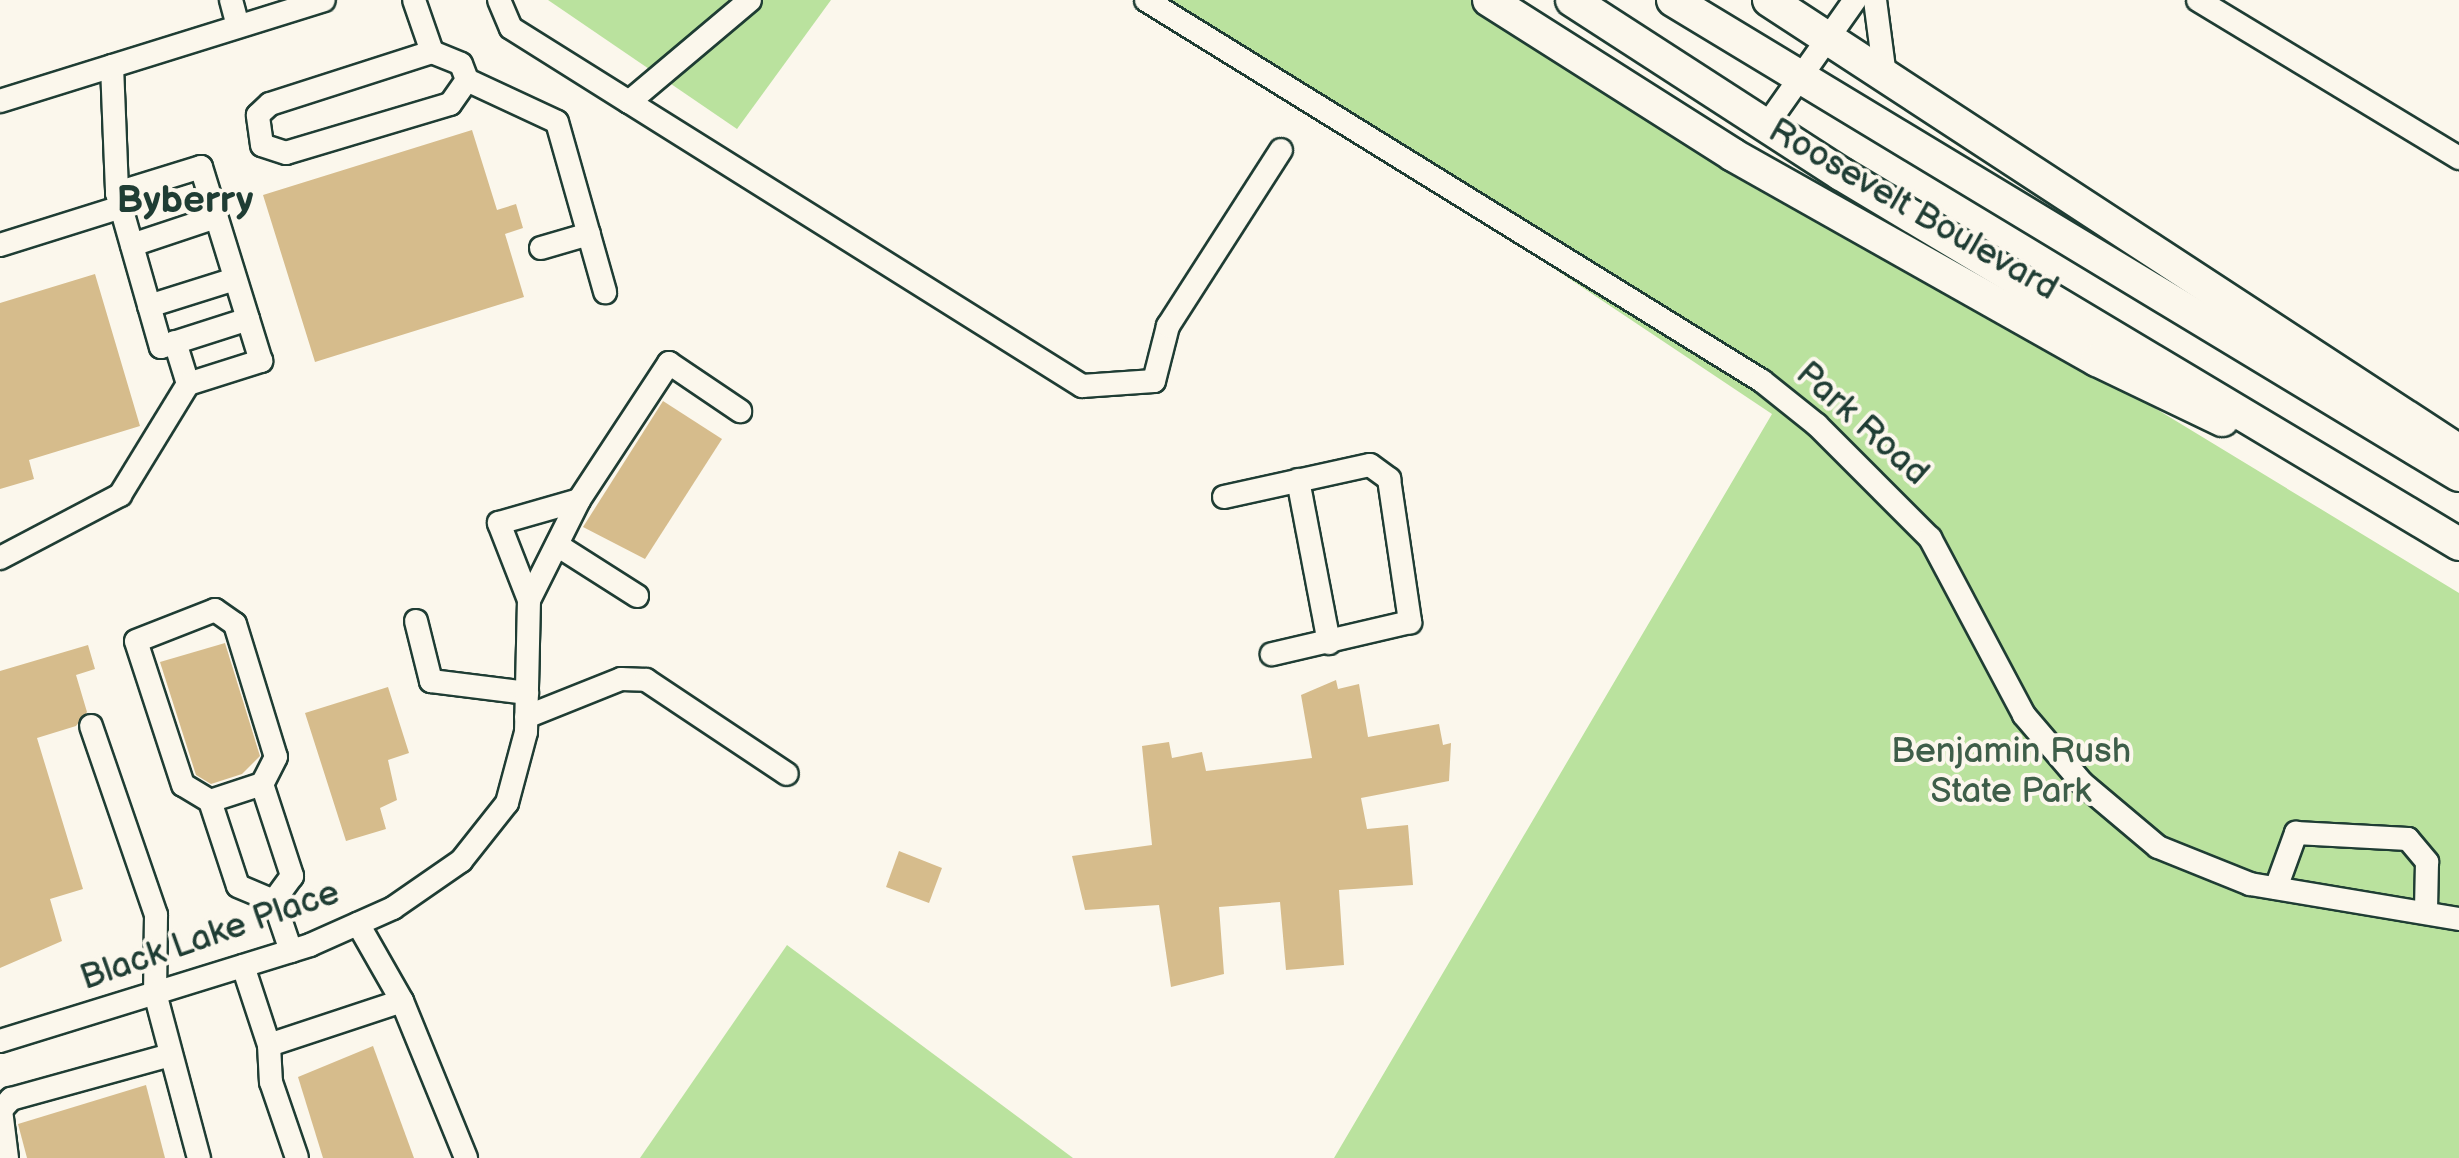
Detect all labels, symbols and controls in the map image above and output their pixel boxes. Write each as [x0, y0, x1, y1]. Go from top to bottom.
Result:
street label: Roosevelt Boulevard [1761, 110, 2065, 310]
district label: Byberry [117, 178, 253, 224]
street label: Park Road [1787, 353, 1937, 495]
park label: Benjamin Rush State Park [1891, 731, 2131, 813]
street label: Black Lake Place [75, 872, 345, 1000]

